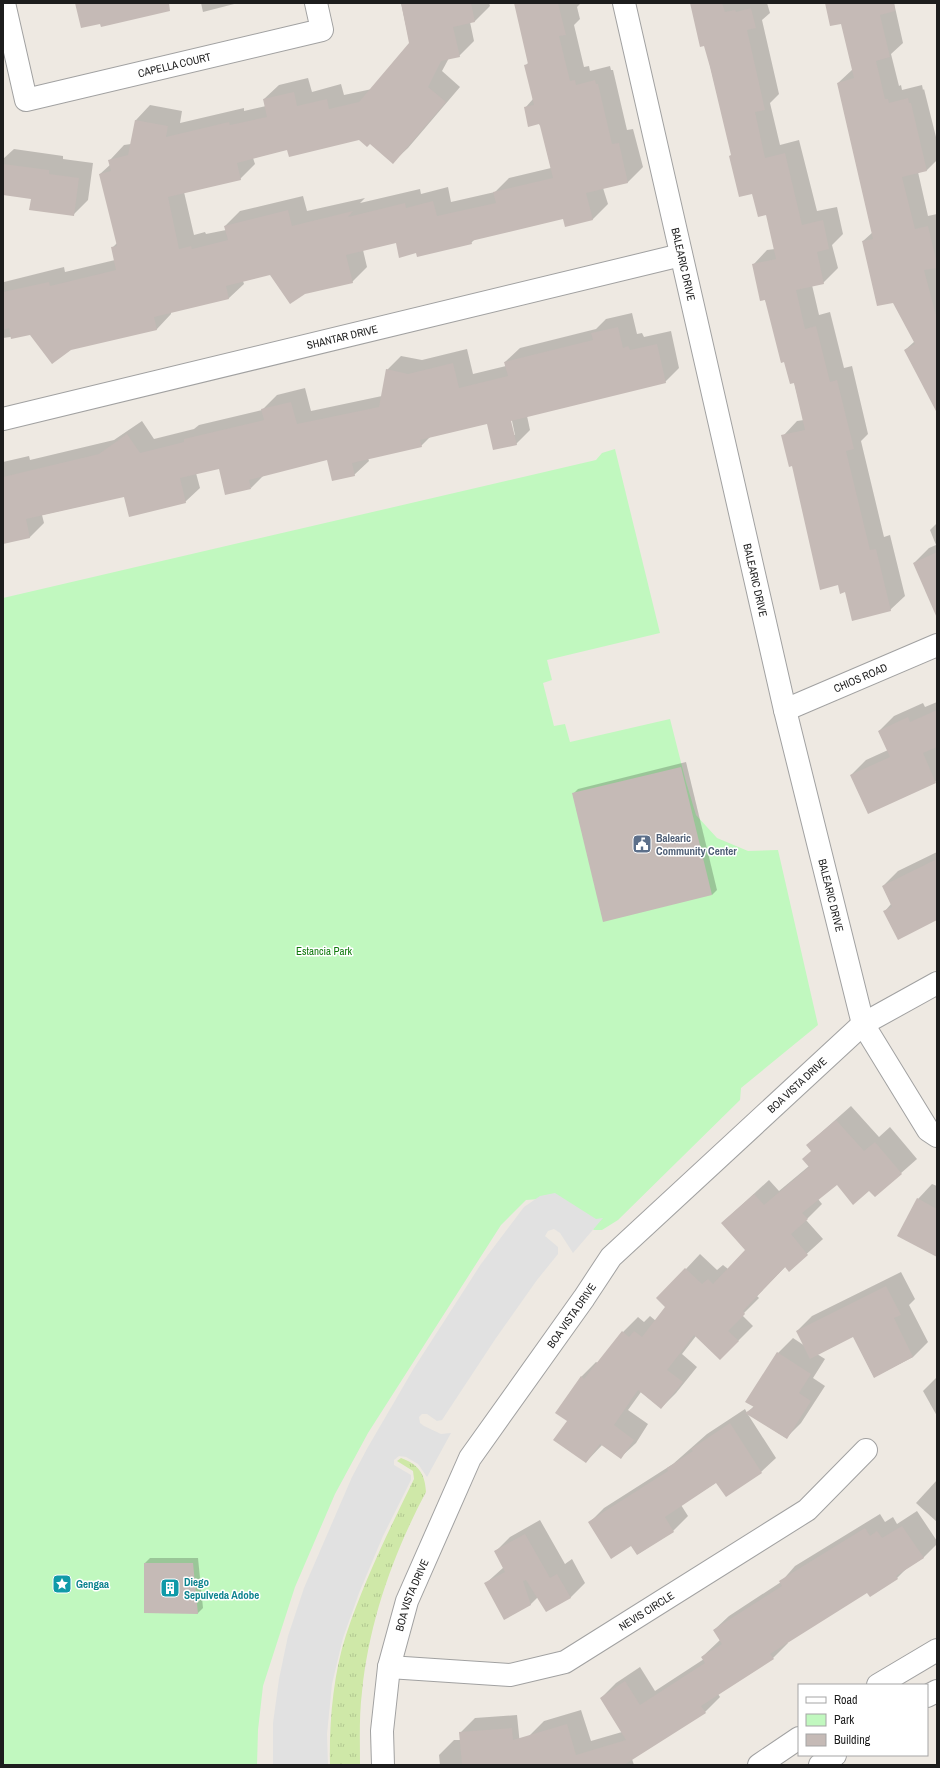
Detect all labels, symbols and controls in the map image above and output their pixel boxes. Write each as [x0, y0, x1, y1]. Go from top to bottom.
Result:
street label: CAPELLA COURT [137, 49, 213, 80]
street label: BALEARIC DRIVE [668, 226, 699, 302]
street label: SHANTAR DRIVE [305, 322, 379, 352]
street label: BALEARIC DRIVE [740, 542, 771, 618]
street label: CHIOS ROAD [831, 660, 889, 695]
place label: Balearic Community Center [656, 831, 737, 858]
public building icon: Balearic Community Center [631, 833, 653, 855]
street label: BALEARIC DRIVE [815, 857, 847, 933]
park label: Estancia Park [296, 944, 353, 958]
street label: BOA VISTA DRIVE [764, 1054, 830, 1116]
street label: BOA VISTA DRIVE [544, 1280, 599, 1351]
street label: BOA VISTA DRIVE [392, 1557, 432, 1633]
place icon: Gengaa [51, 1573, 73, 1595]
place label: Diego Sepulveda Adobe [184, 1575, 259, 1602]
place label: Gengaa [76, 1577, 109, 1591]
building icon: Diego Sepulveda Adobe [159, 1577, 181, 1599]
street label: NEVIS CIRCLE [616, 1588, 677, 1633]
legend [798, 1684, 928, 1756]
text: Road [834, 1692, 858, 1708]
text: Park [834, 1712, 854, 1728]
text: Building [834, 1732, 871, 1748]

